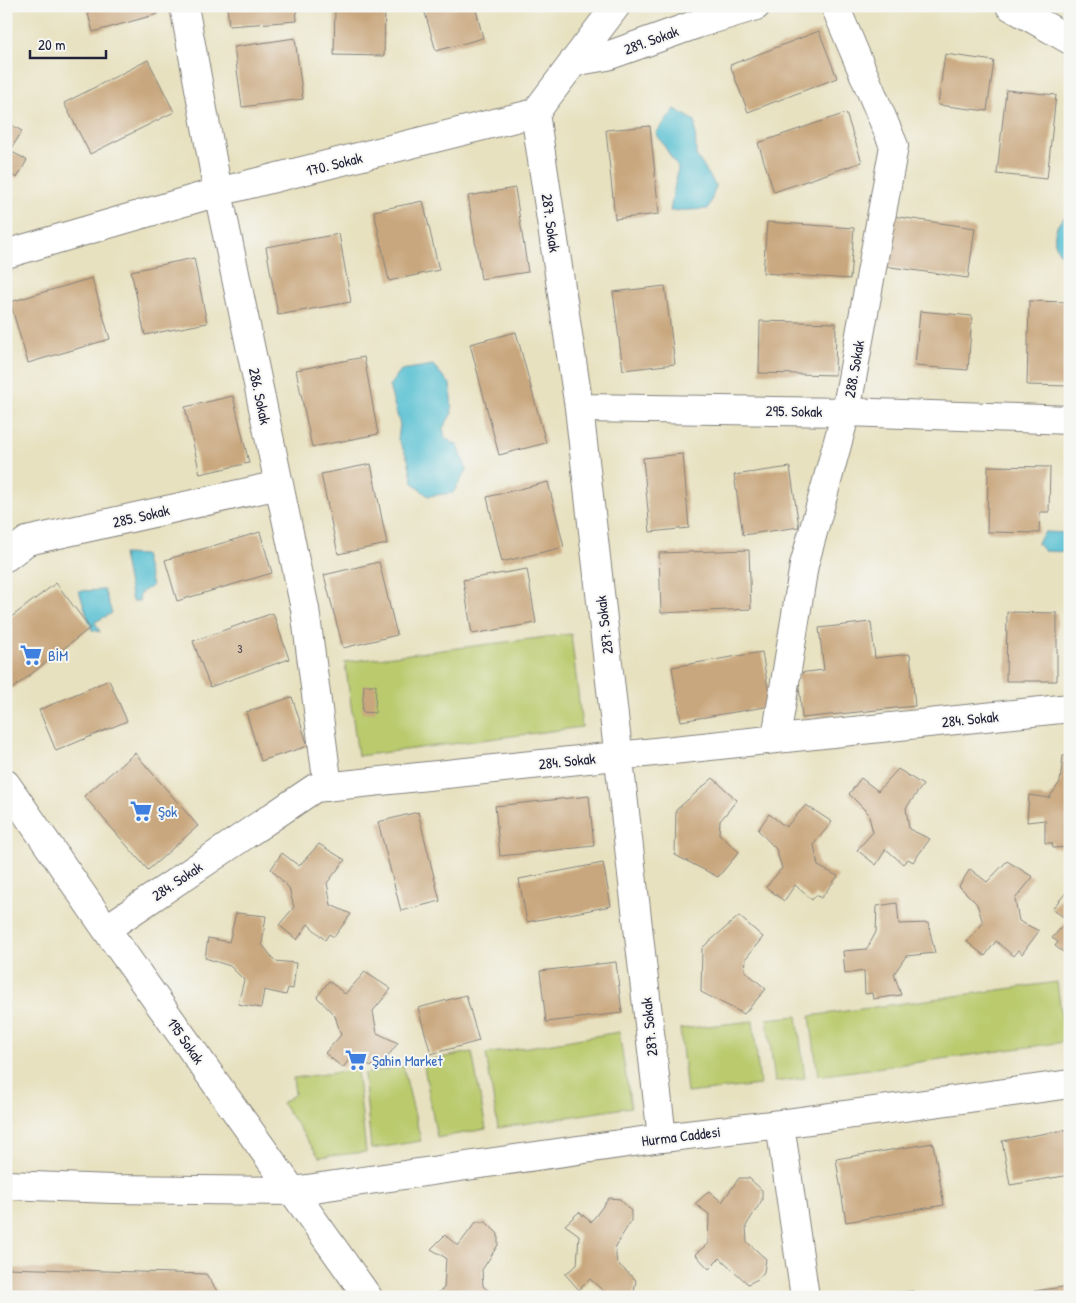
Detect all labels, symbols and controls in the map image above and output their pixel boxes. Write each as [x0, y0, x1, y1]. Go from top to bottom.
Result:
street label: 289. Sokak [621, 20, 681, 60]
scale bar [30, 28, 106, 60]
text: 20 m [38, 34, 65, 55]
street label: 170. Sokak [304, 147, 364, 181]
street label: 287. Sokak [537, 192, 565, 254]
street label: 288. Sokak [839, 339, 869, 399]
street label: 286. Sokak [244, 366, 276, 426]
street label: 295. Sokak [765, 400, 823, 422]
street label: 285. Sokak [110, 499, 172, 533]
street label: 287. Sokak [590, 595, 618, 655]
house number: 3 [237, 640, 243, 657]
supermarket icon: BİM [18, 642, 44, 668]
place label: BİM [48, 645, 68, 666]
street label: 284. Sokak [941, 706, 999, 732]
street label: 284. Sokak [538, 748, 596, 774]
supermarket icon: Şok [128, 798, 154, 824]
place label: Şok [158, 801, 177, 822]
street label: 284. Sokak [147, 856, 207, 906]
street label: 287. Sokak [635, 997, 663, 1057]
street label: 195 Sokak [162, 1014, 210, 1068]
supermarket icon: Şahin Market [343, 1047, 369, 1073]
place label: Şahin Market [372, 1050, 443, 1071]
street label: Hurma Caddesi [640, 1121, 722, 1151]

